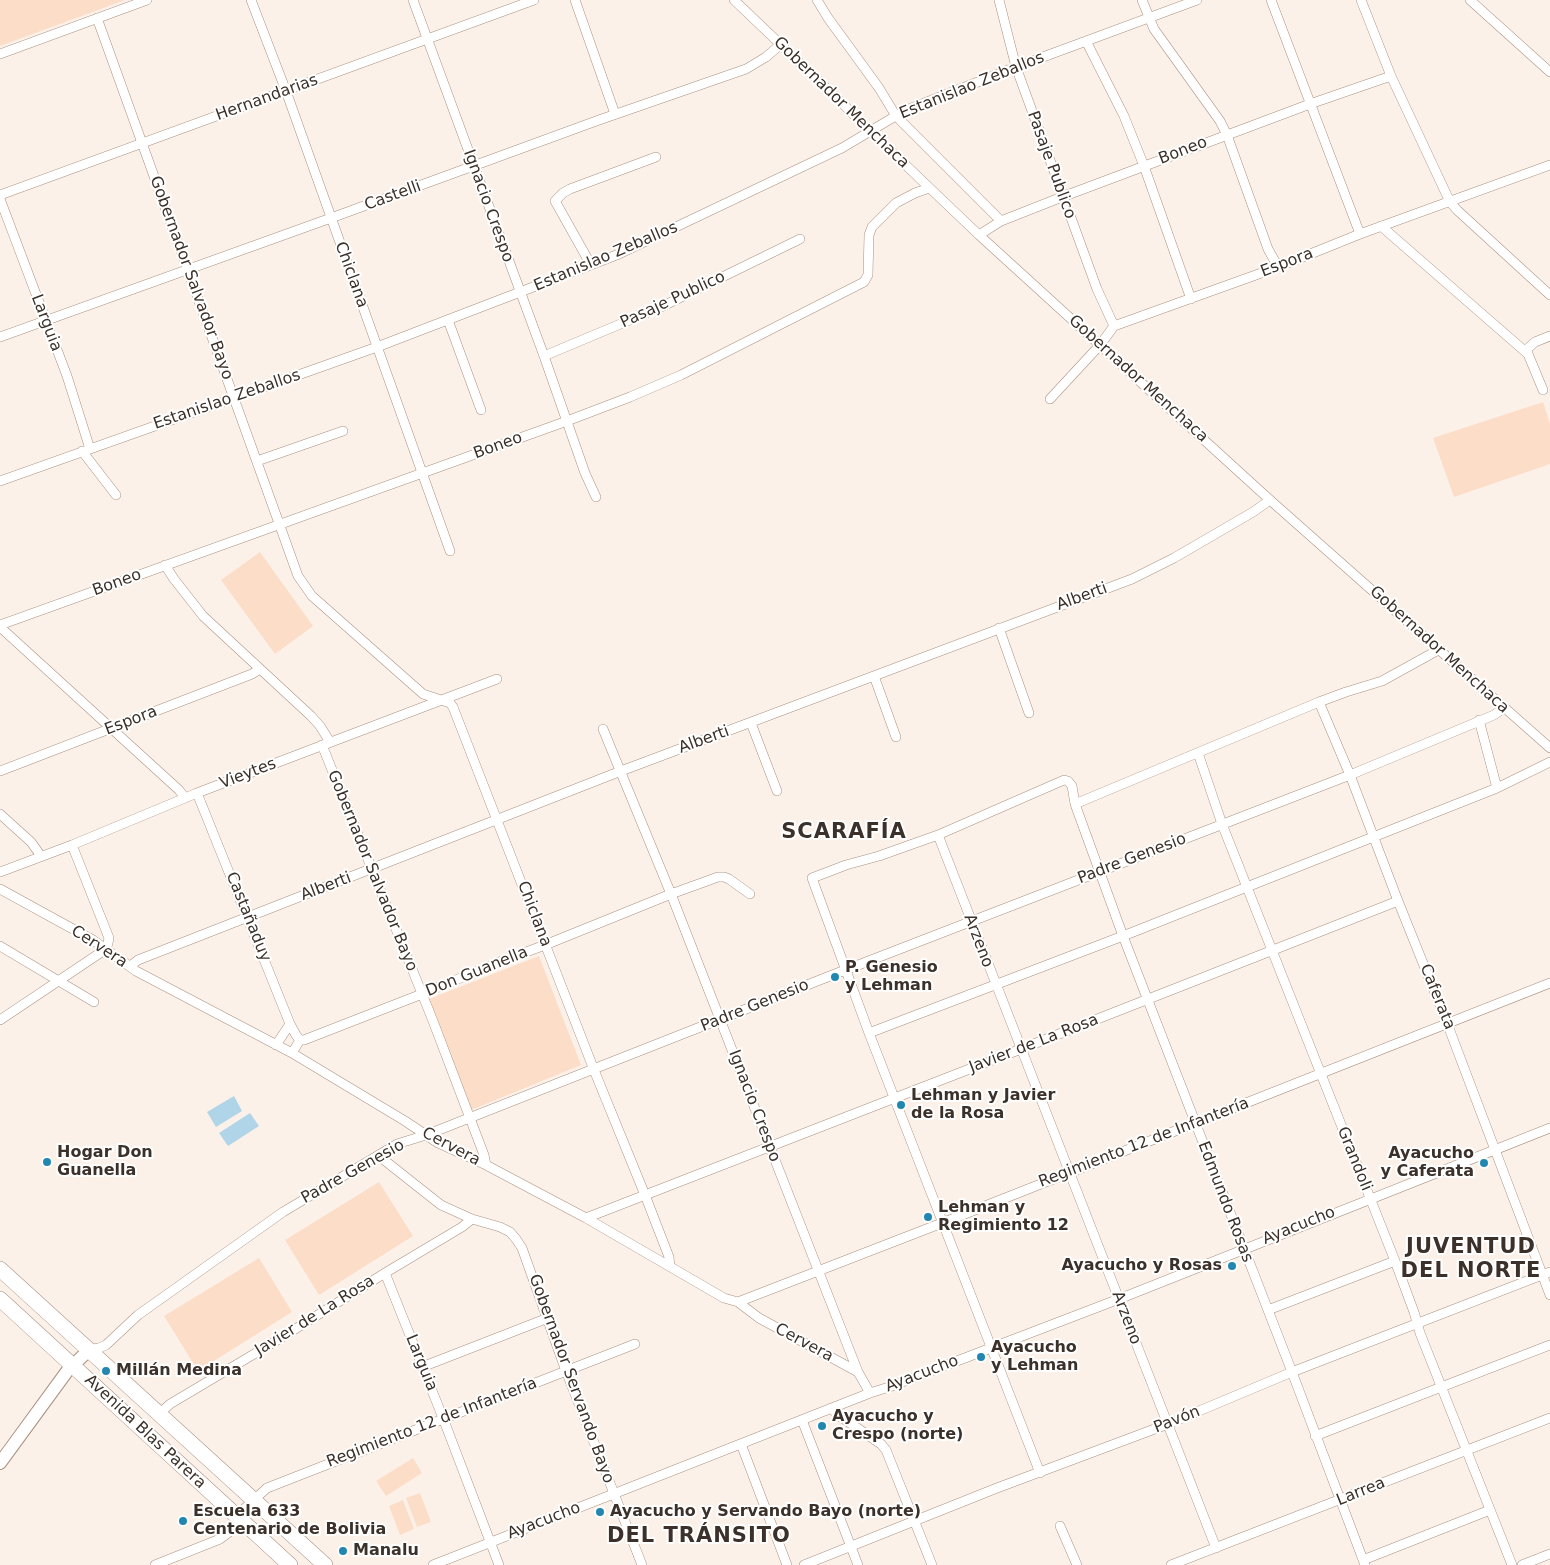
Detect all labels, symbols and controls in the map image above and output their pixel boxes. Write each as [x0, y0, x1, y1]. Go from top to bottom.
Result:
street label: Gobernador Menchaca [769, 33, 913, 173]
street label: Estanislao Zeballos [897, 48, 1047, 124]
street label: Hernandarias [213, 71, 321, 125]
street label: Pasaje Publico [1023, 108, 1079, 222]
street label: Boneo [1156, 133, 1210, 169]
street label: Ignacio Crespo [459, 147, 517, 265]
street label: Gobernador Salvador Bayo [145, 174, 237, 382]
street label: Castelli [362, 177, 424, 215]
street label: Estanislao Zeballos [531, 218, 681, 296]
street label: Chiclana [330, 239, 372, 311]
street label: Espora [1258, 244, 1316, 282]
street label: Pasaje Publico [618, 267, 728, 333]
street label: Larguia [26, 292, 66, 354]
street label: Gobernador Menchaca [1064, 311, 1212, 447]
street label: Estanislao Zeballos [151, 366, 303, 434]
street label: Boneo [471, 428, 525, 464]
street label: Boneo [90, 565, 144, 601]
street label: Alberti [1054, 579, 1110, 615]
street label: Gobernador Menchaca [1365, 582, 1513, 718]
street label: Espora [102, 702, 160, 740]
street label: Alberti [676, 722, 732, 758]
street label: Vieytes [217, 755, 279, 793]
street label: Gobernador Salvador Bayo [323, 768, 421, 974]
district label: SCARAFÍA [780, 820, 908, 846]
street label: Padre Genesio [1075, 829, 1189, 889]
street label: Castañaduy [221, 869, 275, 965]
street label: Alberti [298, 869, 354, 905]
street label: Chiclana [513, 878, 555, 950]
street label: Arzeno [959, 912, 997, 970]
street label: Cervera [67, 922, 131, 972]
street label: Don Guanella [423, 943, 531, 1001]
place label: P. Genesio y Lehman [845, 958, 938, 996]
street label: Caferata [1415, 961, 1459, 1033]
marker: P. Genesio y Lehman [829, 971, 841, 983]
street label: Padre Genesio [698, 976, 812, 1036]
street label: Javier de La Rosa [967, 1010, 1101, 1078]
street label: Ignacio Crespo [724, 1047, 784, 1165]
place label: Lehman y Javier de la Rosa [911, 1086, 1055, 1124]
street label: Regimiento 12 de Infantería [1036, 1094, 1252, 1192]
marker: Lehman y Javier de la Rosa [895, 1099, 907, 1111]
street label: Cervera [419, 1124, 483, 1170]
street label: Grandoli [1332, 1124, 1376, 1194]
street label: Padre Genesio [298, 1136, 408, 1208]
street label: Edmundo Rosas [1193, 1139, 1257, 1265]
place label: Hogar Don Guanella [57, 1143, 153, 1181]
place label: Ayacucho y Caferata [1381, 1144, 1474, 1182]
marker: Hogar Don Guanella [41, 1156, 53, 1168]
marker: Ayacucho y Caferata [1478, 1157, 1490, 1169]
place label: Lehman y Regimiento 12 [938, 1198, 1069, 1236]
street label: Ayacucho [1260, 1203, 1338, 1249]
marker: Lehman y Regimiento 12 [922, 1211, 934, 1223]
district label: JUVENTUD DEL NORTE [1399, 1235, 1543, 1285]
place label: Ayacucho y Rosas [1061, 1256, 1222, 1276]
marker: Ayacucho y Rosas [1226, 1260, 1238, 1272]
street label: Javier de La Rosa [252, 1272, 378, 1360]
street label: Gobernador Servando Bayo [524, 1272, 618, 1486]
street label: Arzeno [1107, 1289, 1145, 1347]
street label: Cervera [772, 1320, 836, 1366]
street label: Larguia [401, 1332, 441, 1394]
place label: Ayacucho y Lehman [991, 1338, 1078, 1376]
street label: Ayacucho [883, 1351, 961, 1397]
marker: Ayacucho y Lehman [975, 1351, 987, 1363]
place label: Millán Medina [116, 1361, 242, 1381]
marker: Millán Medina [100, 1365, 112, 1377]
street label: Avenida Blas Parera [80, 1371, 210, 1493]
street label: Regimiento 12 de Infantería [324, 1374, 540, 1472]
street label: Pavón [1151, 1402, 1203, 1438]
place label: Ayacucho y Crespo (norte) [832, 1407, 963, 1445]
marker: Ayacucho y Crespo (norte) [816, 1420, 828, 1432]
street label: Larrea [1334, 1474, 1388, 1510]
street label: Ayacucho [505, 1498, 583, 1544]
place label: Escuela 633 Centenario de Bolivia [193, 1502, 386, 1540]
place label: Ayacucho y Servando Bayo (norte) [610, 1502, 921, 1522]
marker: Ayacucho y Servando Bayo (norte) [594, 1506, 606, 1518]
marker: Escuela 633 Centenario de Bolivia [177, 1515, 189, 1527]
district label: DEL TRÁNSITO [606, 1524, 792, 1550]
place label: Manalu [353, 1541, 419, 1561]
marker: Manalu [337, 1545, 349, 1557]

